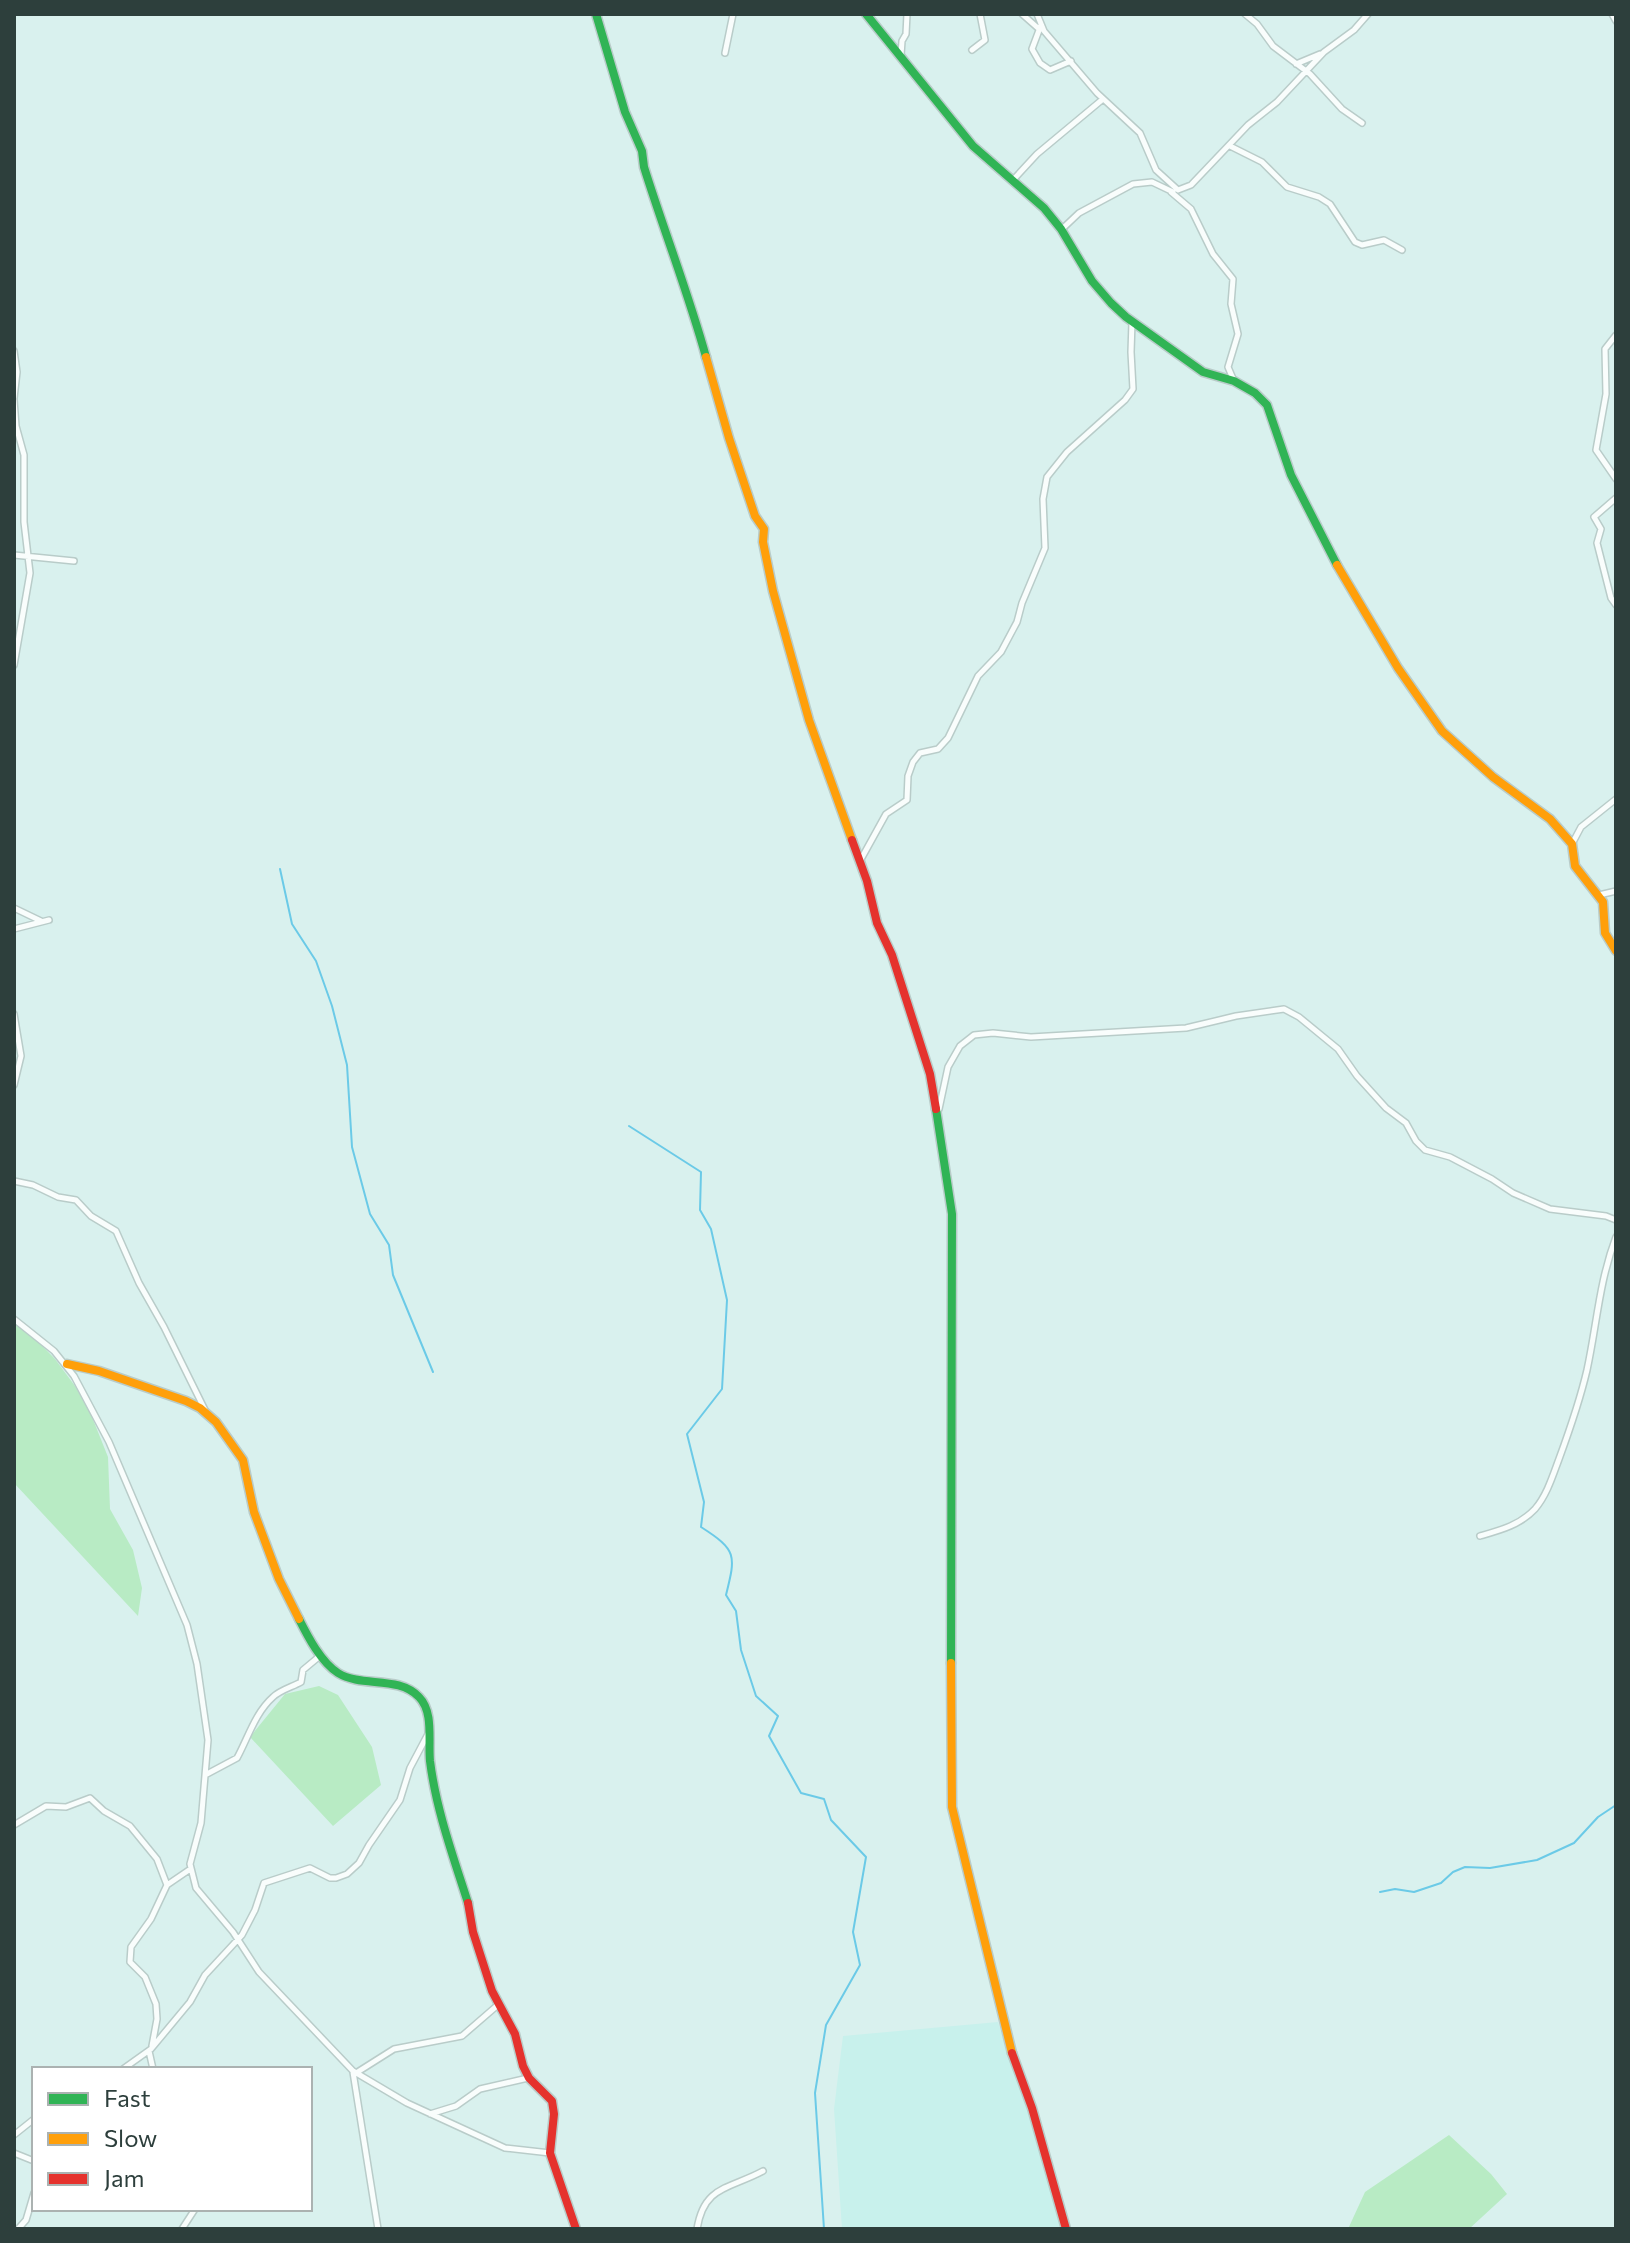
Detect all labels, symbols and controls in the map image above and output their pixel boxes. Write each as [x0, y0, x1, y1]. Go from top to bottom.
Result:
legend [32, 2067, 312, 2211]
text: Fast [104, 2083, 151, 2112]
text: Slow [104, 2123, 157, 2152]
text: Jam [104, 2163, 144, 2192]

